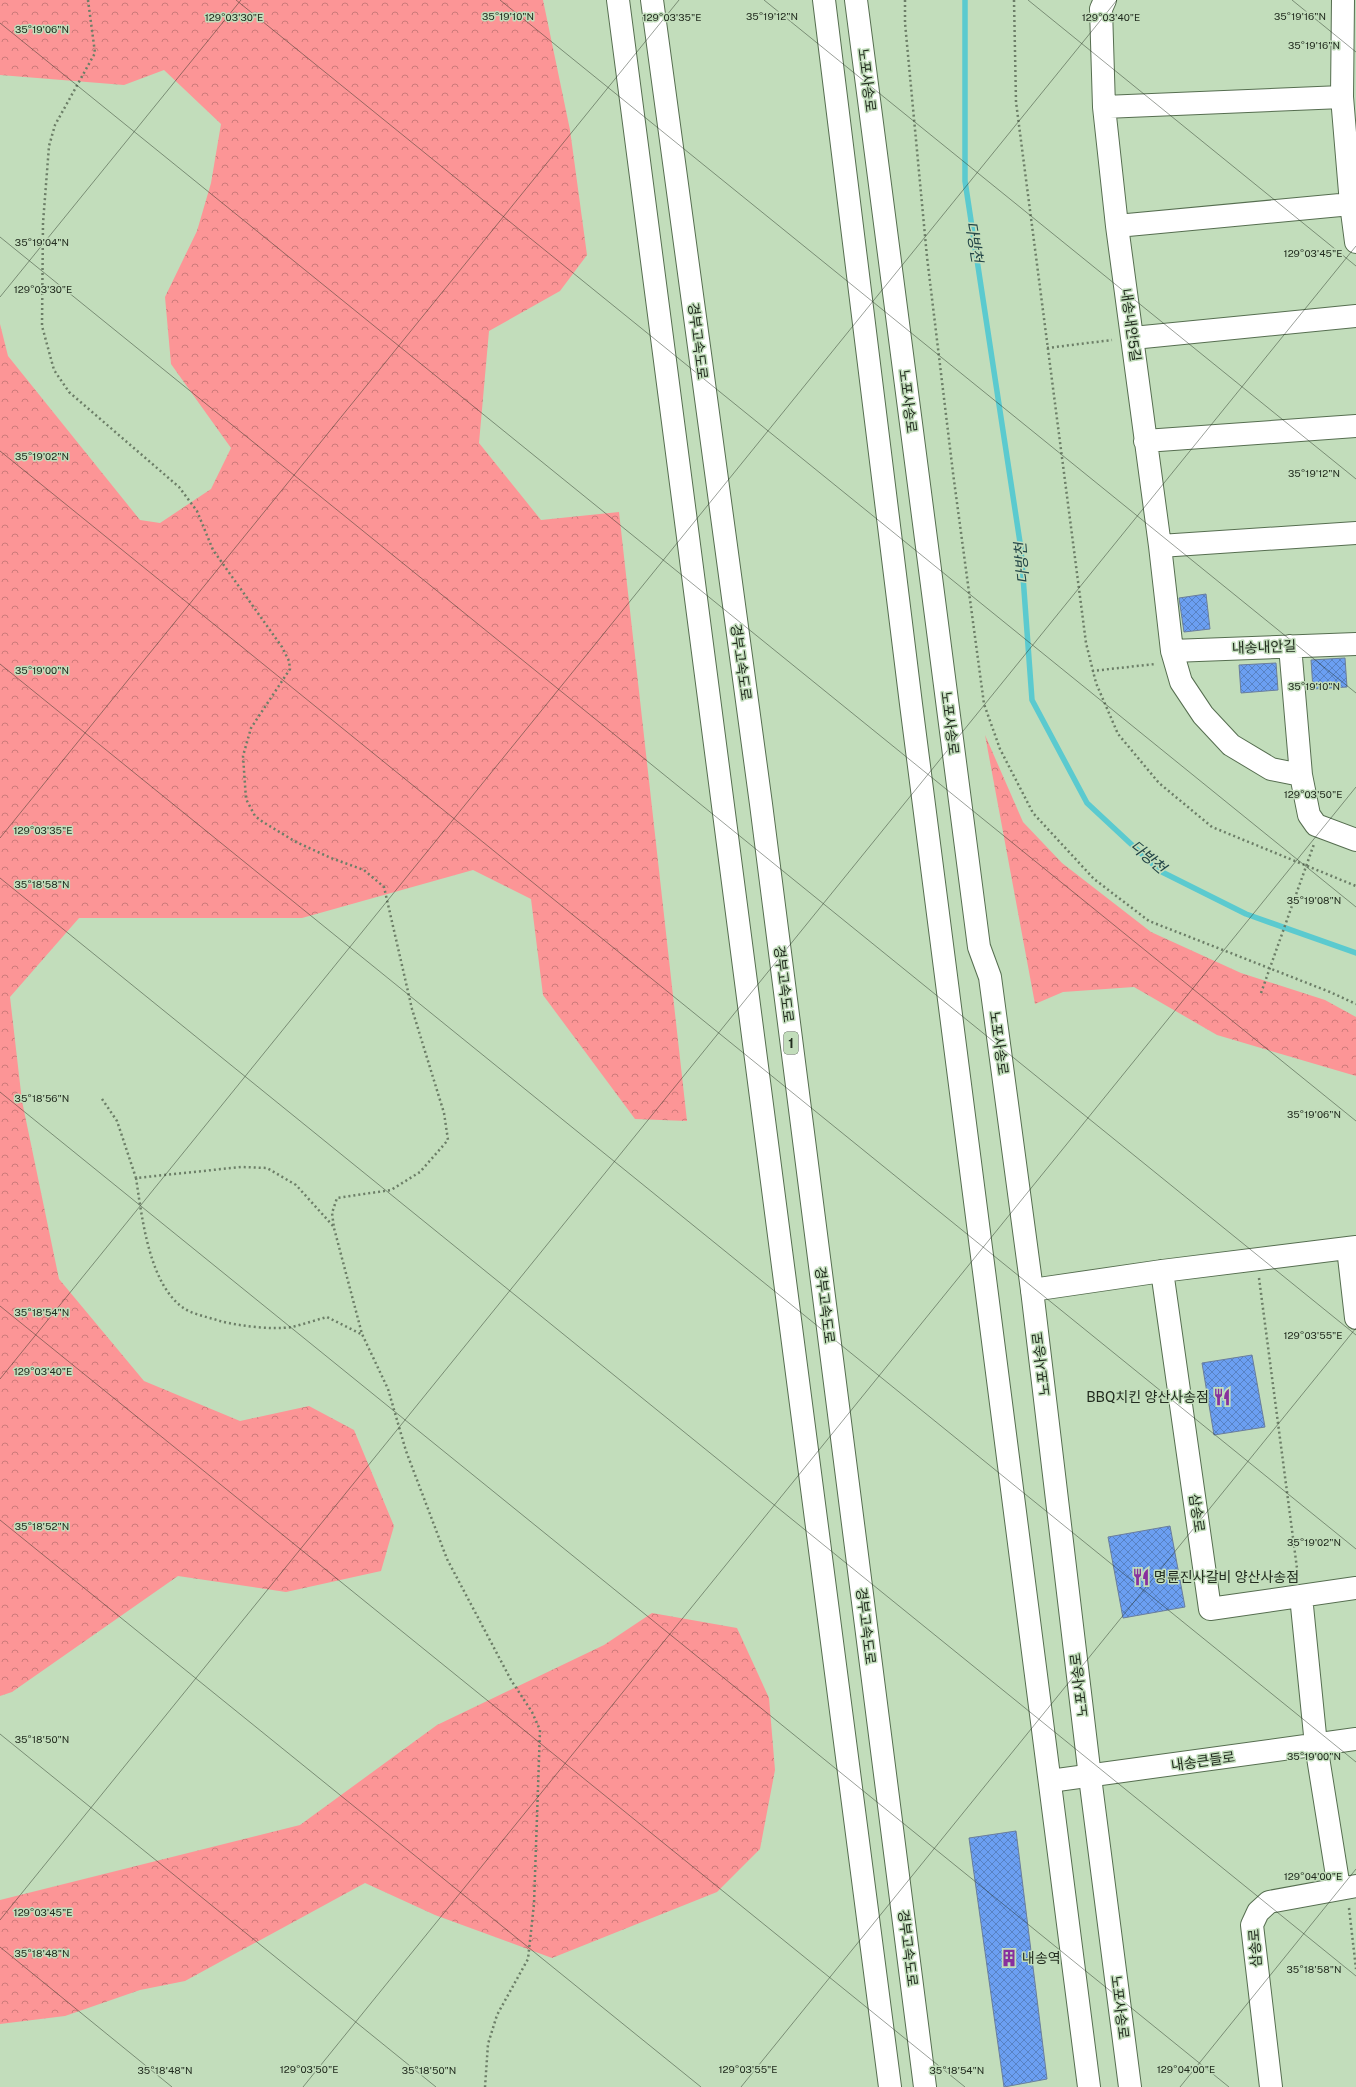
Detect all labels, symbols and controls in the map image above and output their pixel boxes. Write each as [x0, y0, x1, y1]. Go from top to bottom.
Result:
text: 35°19'10"N [482, 10, 534, 22]
text: 35°19'12"N [746, 10, 798, 22]
text: 35°19'16"N [1274, 10, 1326, 22]
text: 129°03'30"E [205, 11, 263, 23]
text: 129°03'35"E [643, 11, 701, 23]
text: 129°03'40"E [1082, 11, 1140, 23]
text: 35°19'06"N [15, 23, 69, 35]
text: 35°19'16"N [1288, 39, 1340, 51]
street label: 노포사송로 [855, 47, 879, 113]
water label: 다방천 [963, 220, 986, 266]
text: 35°19'04"N [15, 236, 69, 248]
text: 129°03'45"E [1284, 247, 1342, 259]
text: 129°03'30"E [14, 283, 72, 295]
street label: 내송내안5길 [1118, 288, 1144, 362]
street label: 경부고속도로 [685, 302, 711, 380]
street label: 노포사송로 [896, 368, 920, 434]
text: 35°19'02"N [15, 450, 69, 462]
text: 35°19'12"N [1288, 467, 1340, 479]
water label: 다방천 [1011, 539, 1032, 584]
street label: 경부고속도로 [728, 623, 754, 701]
street label: 내송내안길 [1232, 638, 1296, 656]
text: 35°19'00"N [15, 664, 69, 676]
text: 35°19'10"N [1288, 680, 1340, 692]
street label: 노포사송로 [938, 690, 962, 756]
text: 129°03'50"E [1284, 788, 1342, 800]
text: 129°03'35"E [14, 824, 72, 836]
water label: 다방천 [1127, 837, 1171, 878]
text: 35°18'58"N [14, 878, 70, 890]
text: 35°19'08"N [1287, 894, 1341, 906]
street label: 경부고속도로 [771, 945, 797, 1023]
street label: 노포사송로 [987, 1010, 1011, 1076]
road number: 1 [784, 1032, 798, 1054]
text: 35°18'56"N [15, 1092, 69, 1104]
text: 35°19'06"N [1287, 1108, 1341, 1120]
street label: 경부고속도로 [812, 1266, 838, 1344]
text: 35°18'54"N [15, 1306, 69, 1318]
text: 129°03'55"E [1283, 1329, 1343, 1341]
street label: 노포사송로 [1029, 1331, 1053, 1397]
text: 129°03'40"E [14, 1365, 72, 1377]
restaurant icon: BBQ치킨 양산사송점 [1212, 1387, 1232, 1407]
place label: BBQ치킨 양산사송점 [1086, 1389, 1209, 1405]
street label: 삼송로 [1186, 1493, 1208, 1533]
text: 35°18'52"N [15, 1520, 69, 1532]
text: 35°19'02"N [1287, 1536, 1341, 1548]
restaurant icon: 명륜진사갈비 양산사송점 [1131, 1567, 1151, 1587]
place label: 명륜진사갈비 양산사송점 [1154, 1569, 1299, 1585]
street label: 경부고속도로 [853, 1587, 879, 1665]
street label: 노포사송로 [1067, 1652, 1091, 1718]
text: 35°18'50"N [15, 1733, 69, 1745]
street label: 내송큰들로 [1170, 1749, 1236, 1773]
text: 35°19'00"N [1287, 1750, 1341, 1762]
text: 129°04'00"E [1284, 1870, 1342, 1882]
text: 129°03'45"E [14, 1906, 72, 1918]
street label: 경부고속도로 [895, 1909, 921, 1987]
street label: 삼송로 [1246, 1928, 1264, 1968]
text: 35°18'48"N [15, 1947, 69, 1959]
building icon: 내송역 [999, 1948, 1019, 1968]
place label: 내송역 [1022, 1950, 1061, 1966]
text: 35°18'58"N [1286, 1963, 1342, 1975]
street label: 노포사송로 [1108, 1974, 1132, 2040]
text: 129°03'50"E [280, 2063, 338, 2075]
text: 129°03'55"E [718, 2063, 778, 2075]
text: 129°04'00"E [1157, 2063, 1215, 2075]
text: 35°18'48"N [138, 2064, 192, 2076]
text: 35°18'50"N [402, 2064, 456, 2076]
text: 35°18'54"N [930, 2064, 984, 2076]

